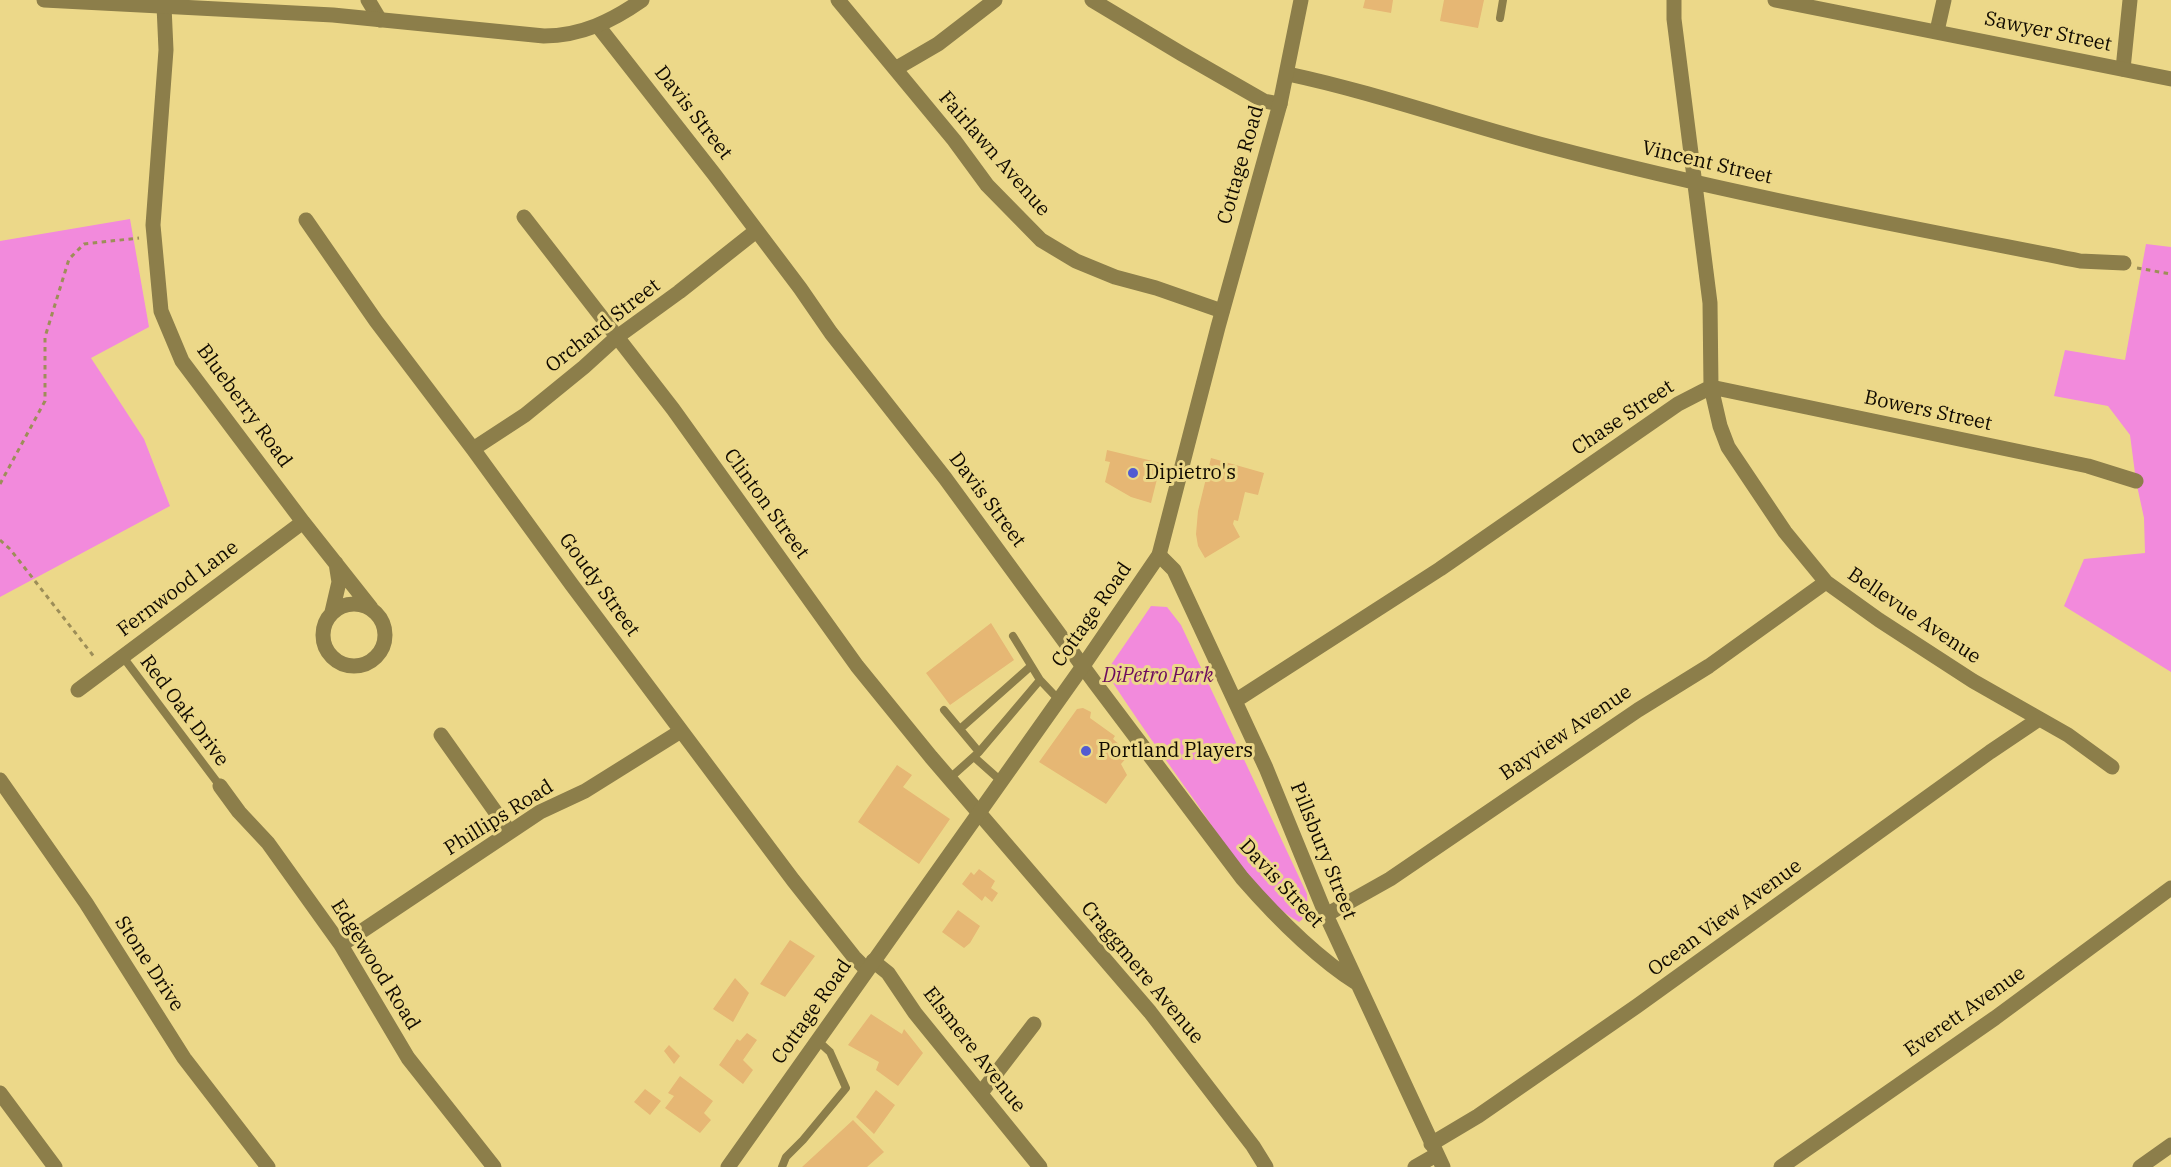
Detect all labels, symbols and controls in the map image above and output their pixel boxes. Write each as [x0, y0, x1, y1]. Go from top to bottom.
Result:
street label: Sawyer Street [1982, 7, 2114, 57]
street label: Davis Street [649, 61, 737, 165]
street label: Fairlawn Avenue [933, 87, 1055, 221]
street label: Cottage Road [1213, 103, 1269, 227]
street label: Vincent Street [1639, 136, 1775, 190]
street label: Orchard Street [541, 274, 665, 378]
street label: Blueberry Road [191, 340, 297, 472]
street label: Chase Street [1568, 375, 1678, 461]
street label: Bowers Street [1862, 386, 1994, 436]
street label: Clinton Street [718, 444, 814, 564]
street label: Davis Street [944, 448, 1030, 552]
place label: Dipietro's [1145, 461, 1236, 485]
marker: Dipietro's [1126, 466, 1140, 480]
street label: Goudy Street [554, 529, 644, 641]
street label: Fernwood Lane [113, 536, 243, 642]
street label: Cottage Road [1047, 558, 1137, 672]
street label: Bellevue Avenue [1843, 563, 1985, 669]
street label: Red Oak Drive [134, 651, 234, 771]
park label: DiPetro Park [1102, 664, 1214, 688]
street label: Bayview Avenue [1496, 680, 1636, 786]
place label: Portland Players [1098, 739, 1253, 763]
marker: Portland Players [1079, 744, 1093, 758]
street label: Phillips Road [440, 775, 558, 861]
street label: Pillsbury Street [1285, 779, 1361, 923]
street label: Davis Street [1234, 835, 1328, 933]
street label: Ocean View Avenue [1643, 854, 1807, 982]
street label: Edgewood Road [325, 895, 425, 1035]
street label: Craggmere Avenue [1075, 897, 1209, 1049]
street label: Stone Drive [109, 912, 189, 1016]
street label: Cottage Road [767, 955, 857, 1069]
street label: Everett Avenue [1900, 961, 2030, 1063]
street label: Elsmere Avenue [917, 982, 1031, 1118]

